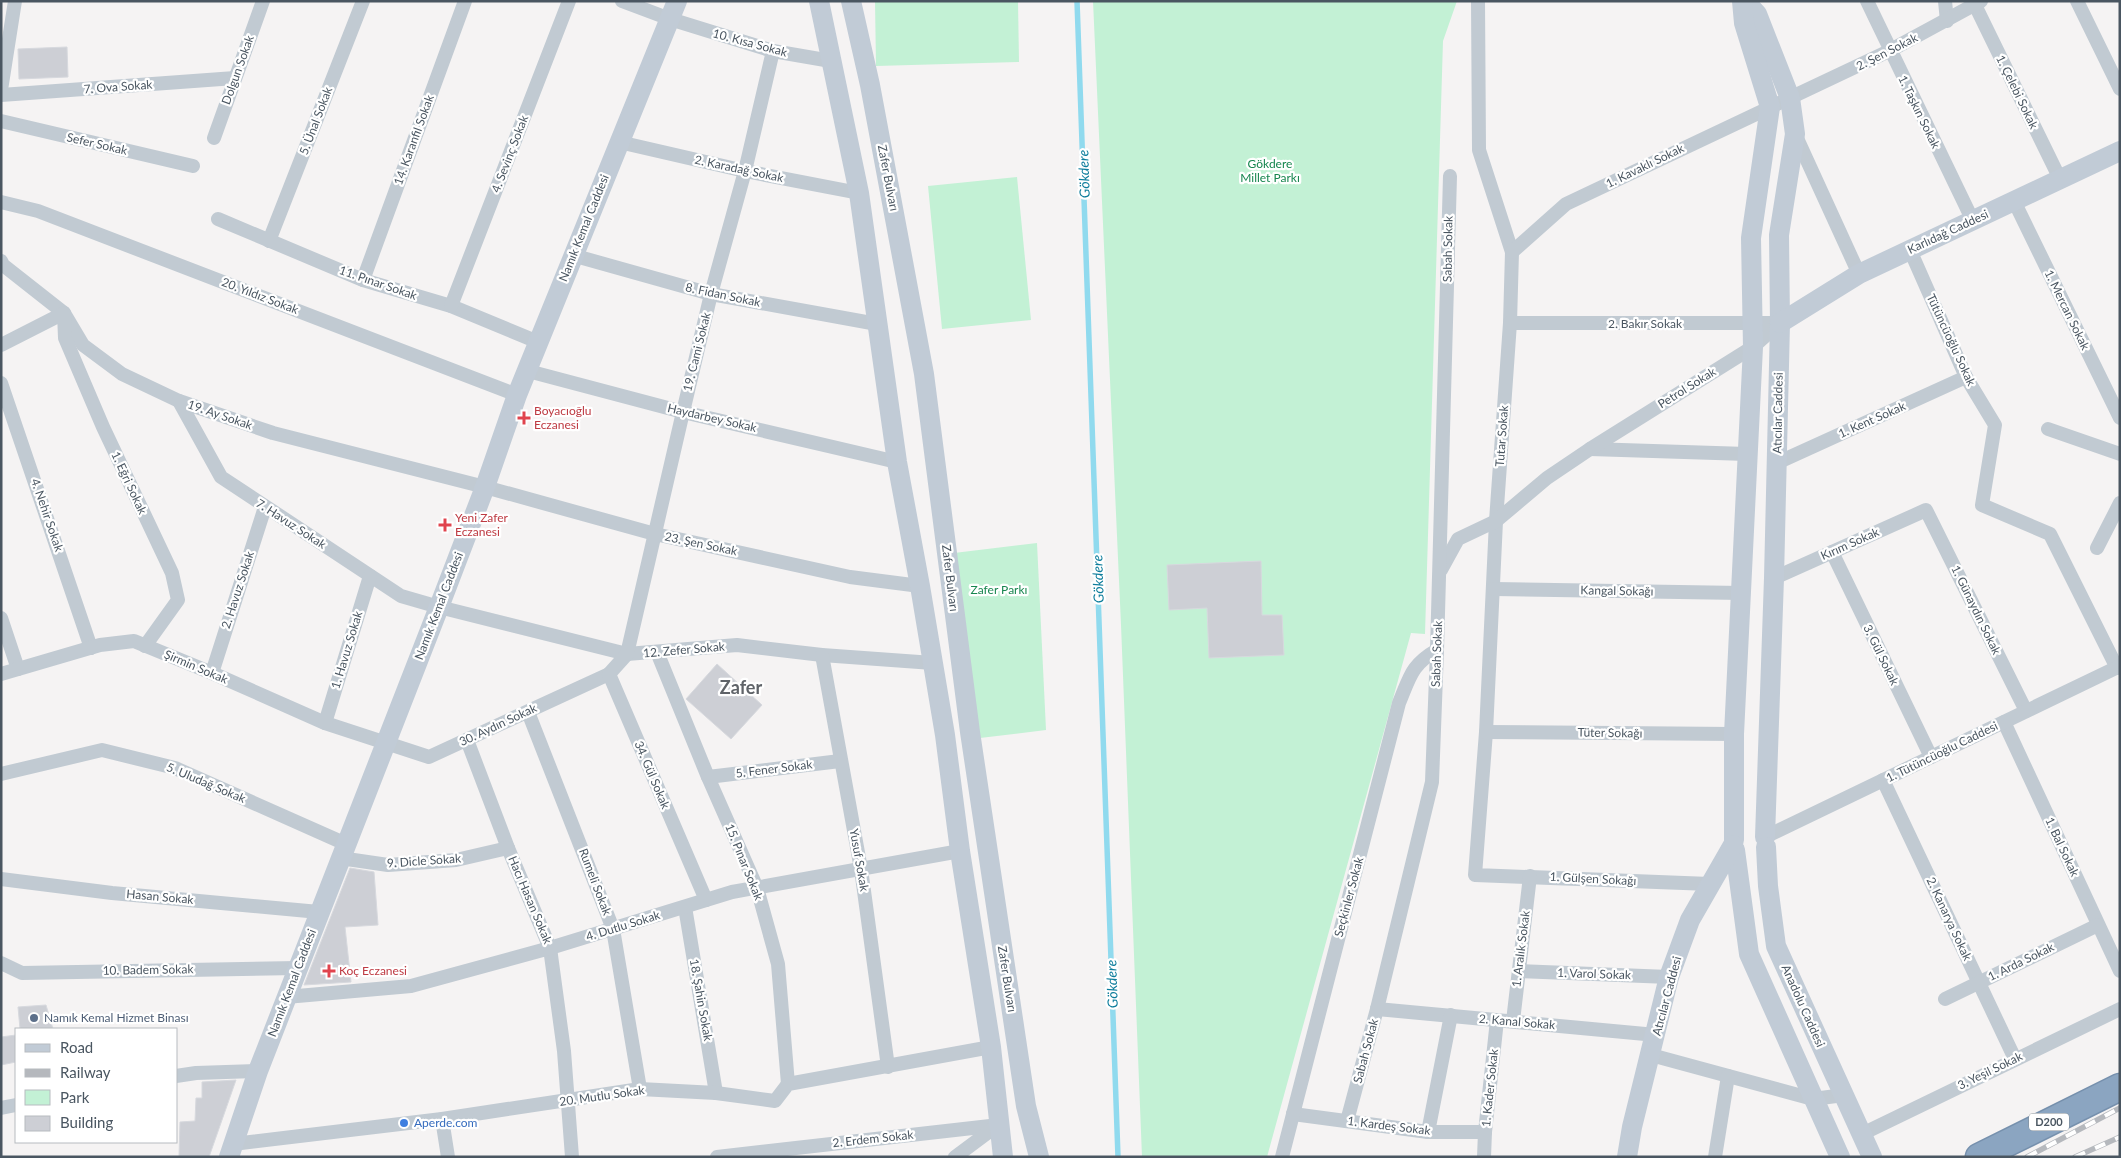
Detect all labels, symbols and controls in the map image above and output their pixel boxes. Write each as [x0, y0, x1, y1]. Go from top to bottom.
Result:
street label: 10. Kısa Sokak [711, 25, 790, 60]
street label: 2. Şen Sokak [1854, 29, 1921, 73]
street label: Dolgun Sokak [218, 32, 257, 107]
street label: 1. Çelebi Sokak [1993, 52, 2042, 132]
street label: 1. Taşkın Sokak [1895, 73, 1944, 152]
street label: 7. Ova Sokak [83, 77, 154, 96]
street label: 5. Ünal Sokak [296, 84, 336, 157]
street label: 14. Karanfil Sokak [390, 92, 437, 187]
street label: 4. Sevinç Sokak [488, 112, 531, 195]
street label: Sefer Sokak [65, 129, 130, 158]
street label: 1. Kavaklı Sokak [1603, 140, 1687, 191]
street label: Zafer Bulvarı [875, 144, 902, 212]
water label: Gökdere [1074, 149, 1093, 198]
street label: 2. Karadağ Sokak [693, 152, 786, 185]
park label: Gökdere Millet Parkı [1240, 156, 1300, 185]
street label: Namık Kemal Caddesi [555, 172, 612, 284]
street label: Karlıdağ Caddesi [1905, 206, 1991, 257]
street label: Sabah Sokak [1439, 215, 1456, 282]
street label: 11. Pınar Sokak [337, 262, 420, 303]
street label: 1. Mercan Sokak [2042, 267, 2094, 353]
street label: 20. Yıldız Sokak [220, 274, 302, 317]
street label: 8. Fidan Sokak [684, 279, 763, 310]
street label: Tütüncüoğlu Sokak [1924, 291, 1980, 389]
street label: 19. Cami Sokak [679, 310, 714, 393]
street label: 2. Bakır Sokak [1608, 316, 1683, 331]
street label: Petrol Sokak [1655, 363, 1719, 411]
street label: Atıcılar Caddesi [1769, 372, 1786, 454]
street label: 19. Ay Sokak [186, 396, 255, 433]
street label: 1. Kent Sokak [1836, 398, 1909, 441]
street label: Haydarbey Sokak [666, 400, 759, 435]
place label: Boyacıoğlu Eczanesi [534, 403, 591, 432]
street label: Tutar Sokak [1492, 404, 1511, 467]
marker: Boyacıoğlu Eczanesi [518, 412, 530, 424]
street label: 1. Eğri Sokak [108, 449, 151, 517]
street label: 4. Nehir Sokak [28, 476, 67, 554]
street label: 7. Havuz Sokak [253, 495, 330, 552]
place label: Yeni Zafer Eczanesi [455, 510, 509, 539]
marker: Yeni Zafer Eczanesi [439, 519, 451, 531]
street label: Kırım Sokak [1818, 524, 1882, 563]
street label: 23. Şen Sokak [663, 528, 740, 559]
street label: Zafer Bulvarı [939, 544, 962, 612]
street label: 2. Havuz Sokak [218, 548, 257, 630]
street label: Namık Kemal Caddesi [411, 550, 466, 662]
water label: Gökdere [1088, 554, 1107, 603]
street label: 1. Günaydın Sokak [1948, 563, 2005, 658]
park label: Zafer Parkı [971, 582, 1027, 597]
street label: Kangal Sokağı [1580, 582, 1654, 599]
street label: 1. Havuz Sokak [328, 608, 366, 691]
street label: Sabah Sokak [1428, 620, 1445, 687]
street label: 3. Gül Sokak [1860, 622, 1903, 688]
street label: 12. Zefer Sokak [642, 638, 726, 661]
street label: Şirmin Sokak [162, 646, 231, 687]
district label: Zafer [720, 676, 762, 698]
street label: 30. Aydın Sokak [457, 700, 540, 749]
street label: 1. Tütüncüoğlu Caddesi [1883, 718, 2000, 785]
street label: Tüter Sokağı [1577, 724, 1643, 741]
street label: 34. Gül Sokak [631, 738, 674, 812]
street label: 5. Fener Sokak [735, 756, 814, 781]
street label: 5. Uludağ Sokak [164, 759, 249, 806]
street label: 1. Bal Sokak [2042, 815, 2083, 880]
street label: 15. Pınar Sokak [722, 821, 767, 903]
street label: Yusuf Sokak [847, 827, 873, 893]
street label: Rumeli Sokak [576, 846, 615, 918]
street label: 9. Dicle Sokak [386, 850, 462, 871]
street label: Hacı Hasan Sokak [505, 854, 556, 947]
street label: Seçkinler Sokak [1331, 854, 1367, 938]
street label: 1. Gülşen Sokağı [1549, 869, 1637, 888]
street label: 2. Kanarya Sokak [1924, 875, 1976, 964]
street label: Hasan Sokak [126, 886, 195, 907]
street label: 4. Dutlu Sokak [584, 907, 663, 944]
street label: 1. Aralık Sokak [1508, 909, 1533, 988]
street label: Namık Kemal Caddesi [264, 927, 319, 1039]
street label: 1. Arda Sokak [1985, 939, 2057, 984]
street label: Zafer Bulvarı [995, 945, 1020, 1013]
street label: Atıcılar Caddesi [1649, 954, 1684, 1037]
street label: 18. Şahin Sokak [687, 958, 716, 1043]
water label: Gökdere [1102, 959, 1121, 1008]
street label: 10. Badem Sokak [102, 961, 194, 978]
street label: Anadolu Caddesi [1779, 962, 1828, 1049]
place label: Koç Eczanesi [339, 963, 407, 978]
marker: Koç Eczanesi [323, 965, 335, 977]
street label: 1. Varol Sokak [1557, 965, 1632, 982]
place label: Namık Kemal Hizmet Binası [44, 1010, 189, 1025]
street label: 2. Kanal Sokak [1478, 1011, 1557, 1032]
marker: Namık Kemal Hizmet Binası [28, 1012, 40, 1024]
street label: Sabah Sokak [1350, 1016, 1382, 1085]
legend [15, 1028, 178, 1143]
text: Road [60, 1038, 93, 1056]
street label: 1. Kader Sokak [1478, 1047, 1501, 1128]
street label: 3. Yeşil Sokak [1955, 1048, 2025, 1093]
text: Railway [60, 1063, 111, 1081]
street label: 20. Mutlu Sokak [558, 1082, 646, 1109]
text: Park [60, 1088, 90, 1106]
text: Building [60, 1113, 113, 1131]
street label: 1. Kardeş Sokak [1347, 1113, 1432, 1138]
road number: D200 [2029, 1114, 2069, 1130]
place label: Aperde.com [414, 1115, 478, 1130]
marker: Aperde.com [398, 1117, 410, 1129]
street label: 2. Erdem Sokak [832, 1127, 915, 1150]

